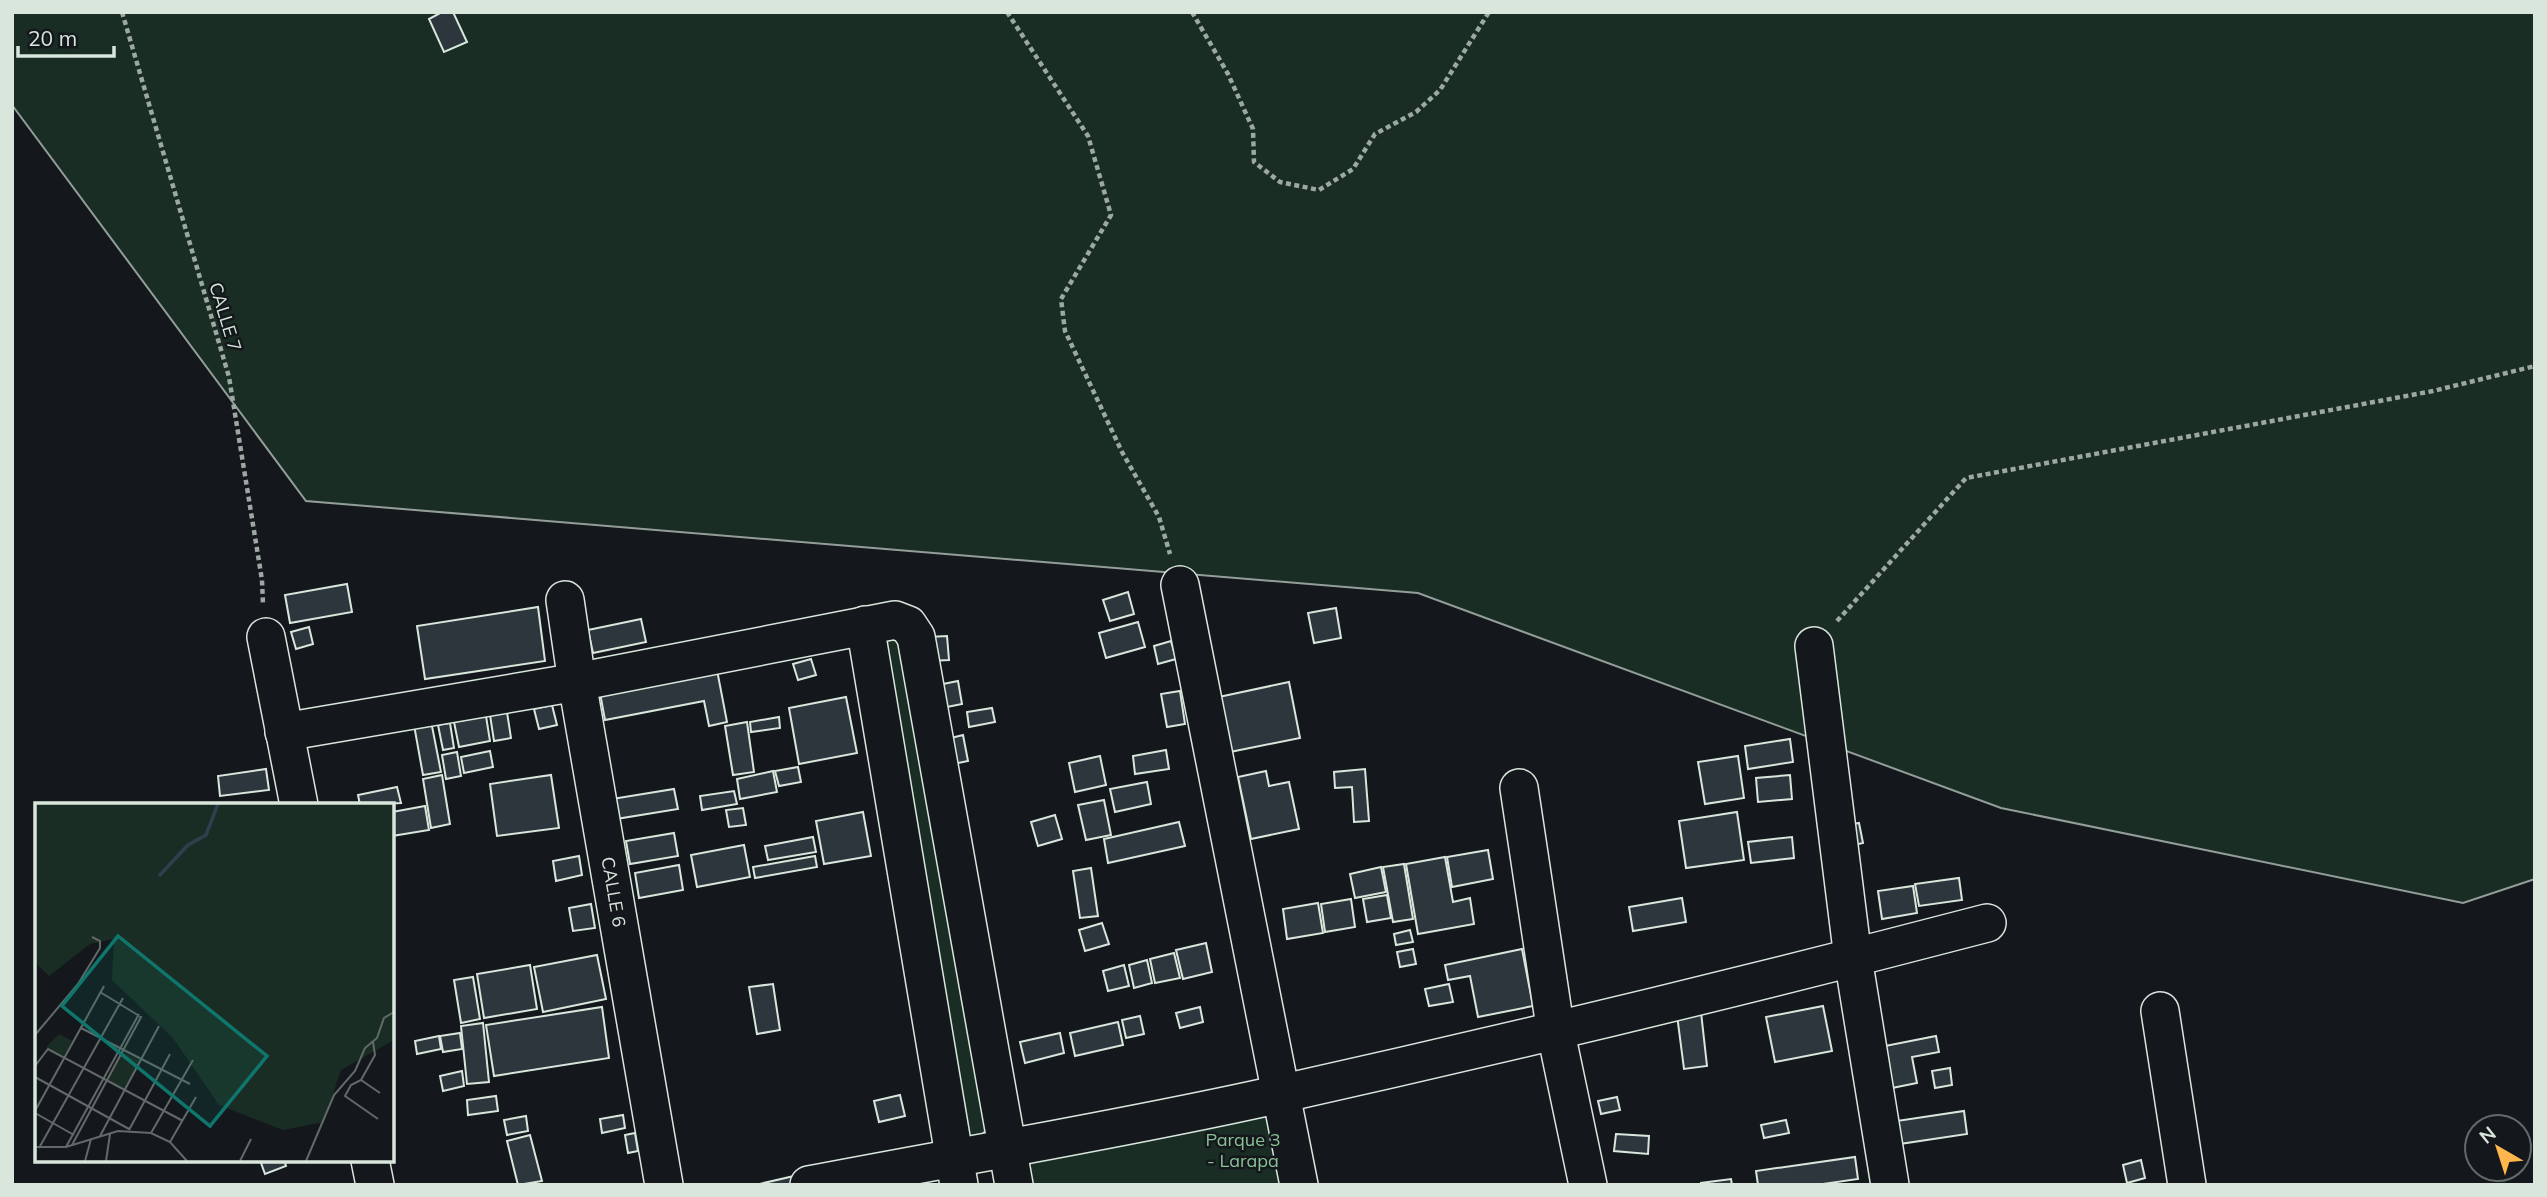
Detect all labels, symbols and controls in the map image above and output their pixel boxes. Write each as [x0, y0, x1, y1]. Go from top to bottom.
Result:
scale bar [18, 14, 114, 58]
text: 20 m [28, 25, 77, 51]
street label: CALLE 7 [204, 280, 247, 354]
inset map [35, 803, 394, 1162]
street label: CALLE 6 [596, 855, 631, 929]
north arrow [2463, 1113, 2533, 1183]
text: N [2474, 1121, 2500, 1149]
park label: Parque 3 - Larapa [1206, 1128, 1280, 1172]

